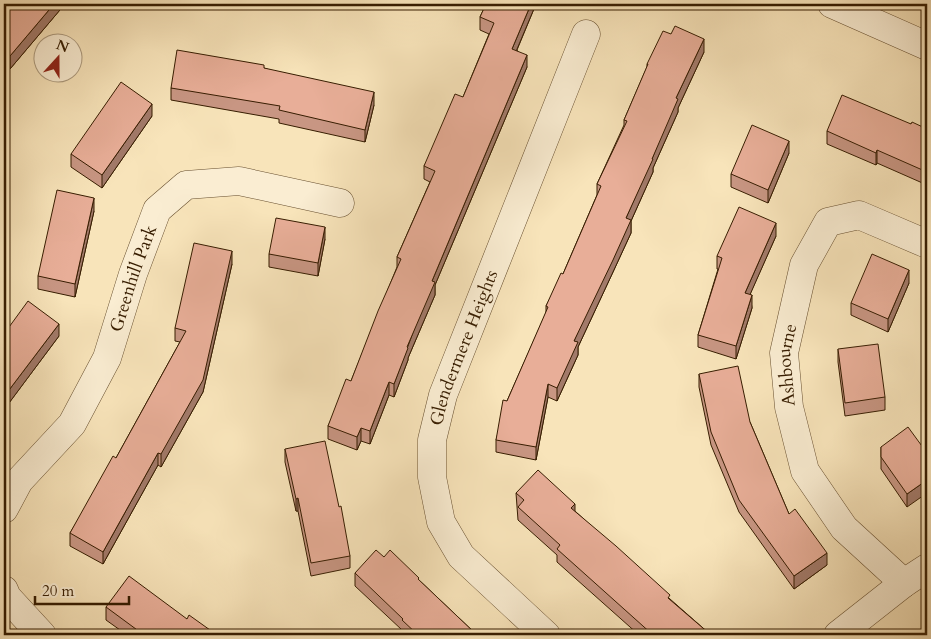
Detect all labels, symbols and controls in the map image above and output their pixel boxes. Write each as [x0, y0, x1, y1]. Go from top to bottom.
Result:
north arrow [32, 32, 82, 82]
text: N [53, 35, 72, 57]
street label: Greenhill Park [103, 221, 163, 335]
street label: Glendermere Heights [423, 266, 504, 428]
street label: Ashbourne [771, 321, 803, 407]
scale bar [35, 574, 129, 606]
text: 20 m [42, 581, 74, 601]

